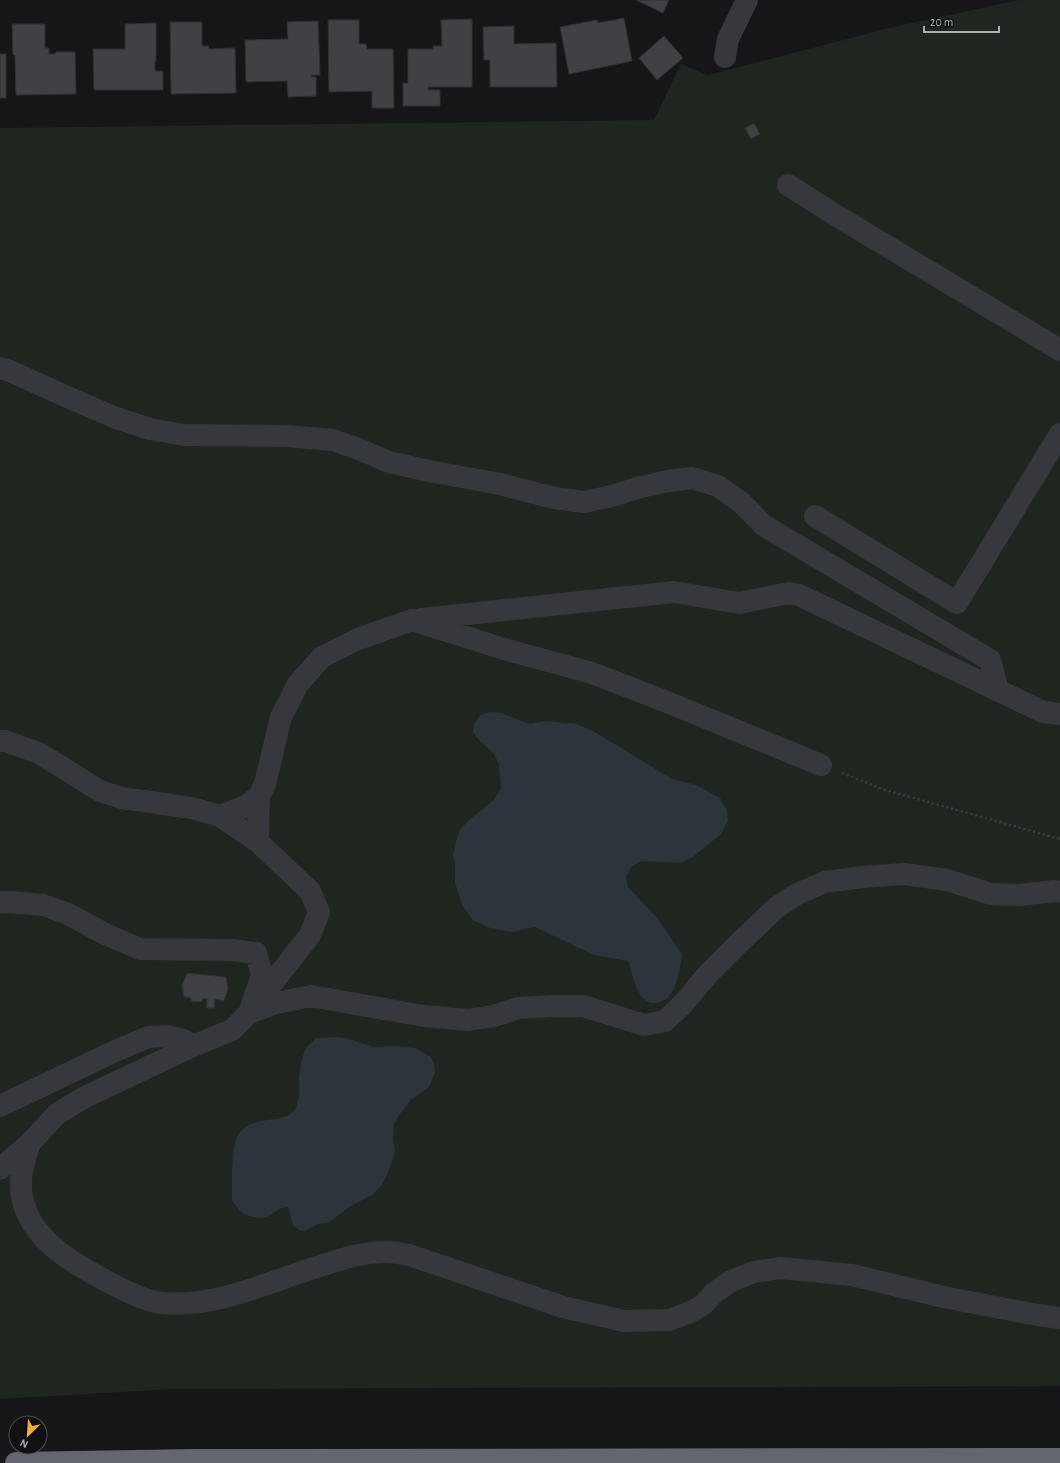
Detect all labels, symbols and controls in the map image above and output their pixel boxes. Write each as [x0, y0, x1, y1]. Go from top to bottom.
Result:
scale bar [924, 8, 999, 34]
text: 20 m [930, 16, 953, 28]
north arrow [8, 1415, 48, 1455]
text: N [18, 1437, 30, 1450]

